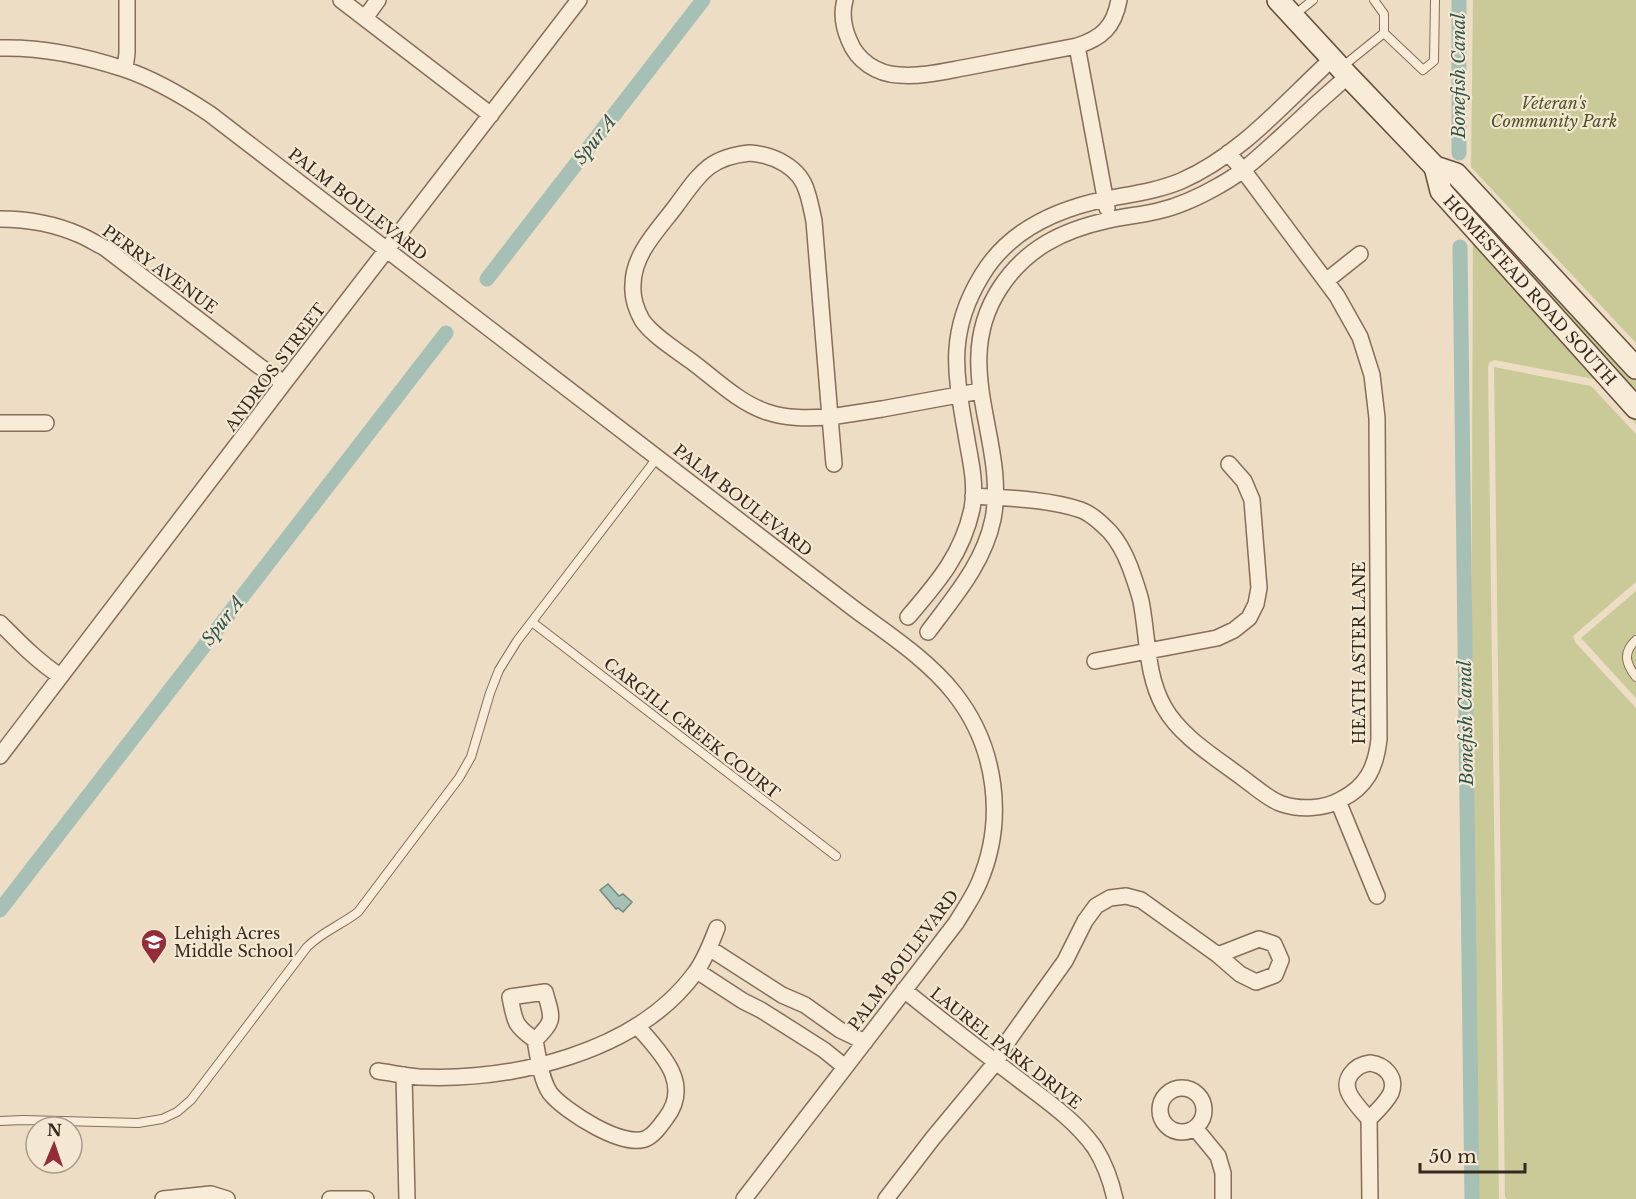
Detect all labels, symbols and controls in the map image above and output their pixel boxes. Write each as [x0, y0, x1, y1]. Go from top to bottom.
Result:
water label: Bonefish Canal [1448, 13, 1470, 140]
park label: Veteran's Community Park [1491, 93, 1617, 131]
water label: Spur A [569, 111, 621, 169]
street label: PALM BOULEVARD [285, 144, 431, 264]
street label: HOMESTEAD ROAD SOUTH [1439, 191, 1621, 390]
street label: PERRY AVENUE [99, 221, 221, 317]
street label: ANDROS STREET [220, 299, 330, 436]
street label: PALM BOULEVARD [670, 440, 816, 560]
street label: HEATH ASTER LANE [1349, 562, 1369, 744]
water label: Spur A [197, 592, 249, 650]
street label: CARGILL CREEK COURT [600, 653, 784, 803]
water label: Bonefish Canal [1454, 660, 1478, 787]
street label: PALM BOULEVARD [844, 886, 962, 1034]
place label: Lehigh Acres Middle School [174, 923, 294, 961]
school or university icon: Lehigh Acres Middle School [139, 927, 169, 965]
street label: LAUREL PARK DRIVE [926, 983, 1086, 1113]
north arrow [24, 1115, 84, 1175]
text: N [47, 1120, 62, 1140]
scale bar [1420, 1136, 1525, 1174]
text: 50 m [1429, 1146, 1477, 1168]

